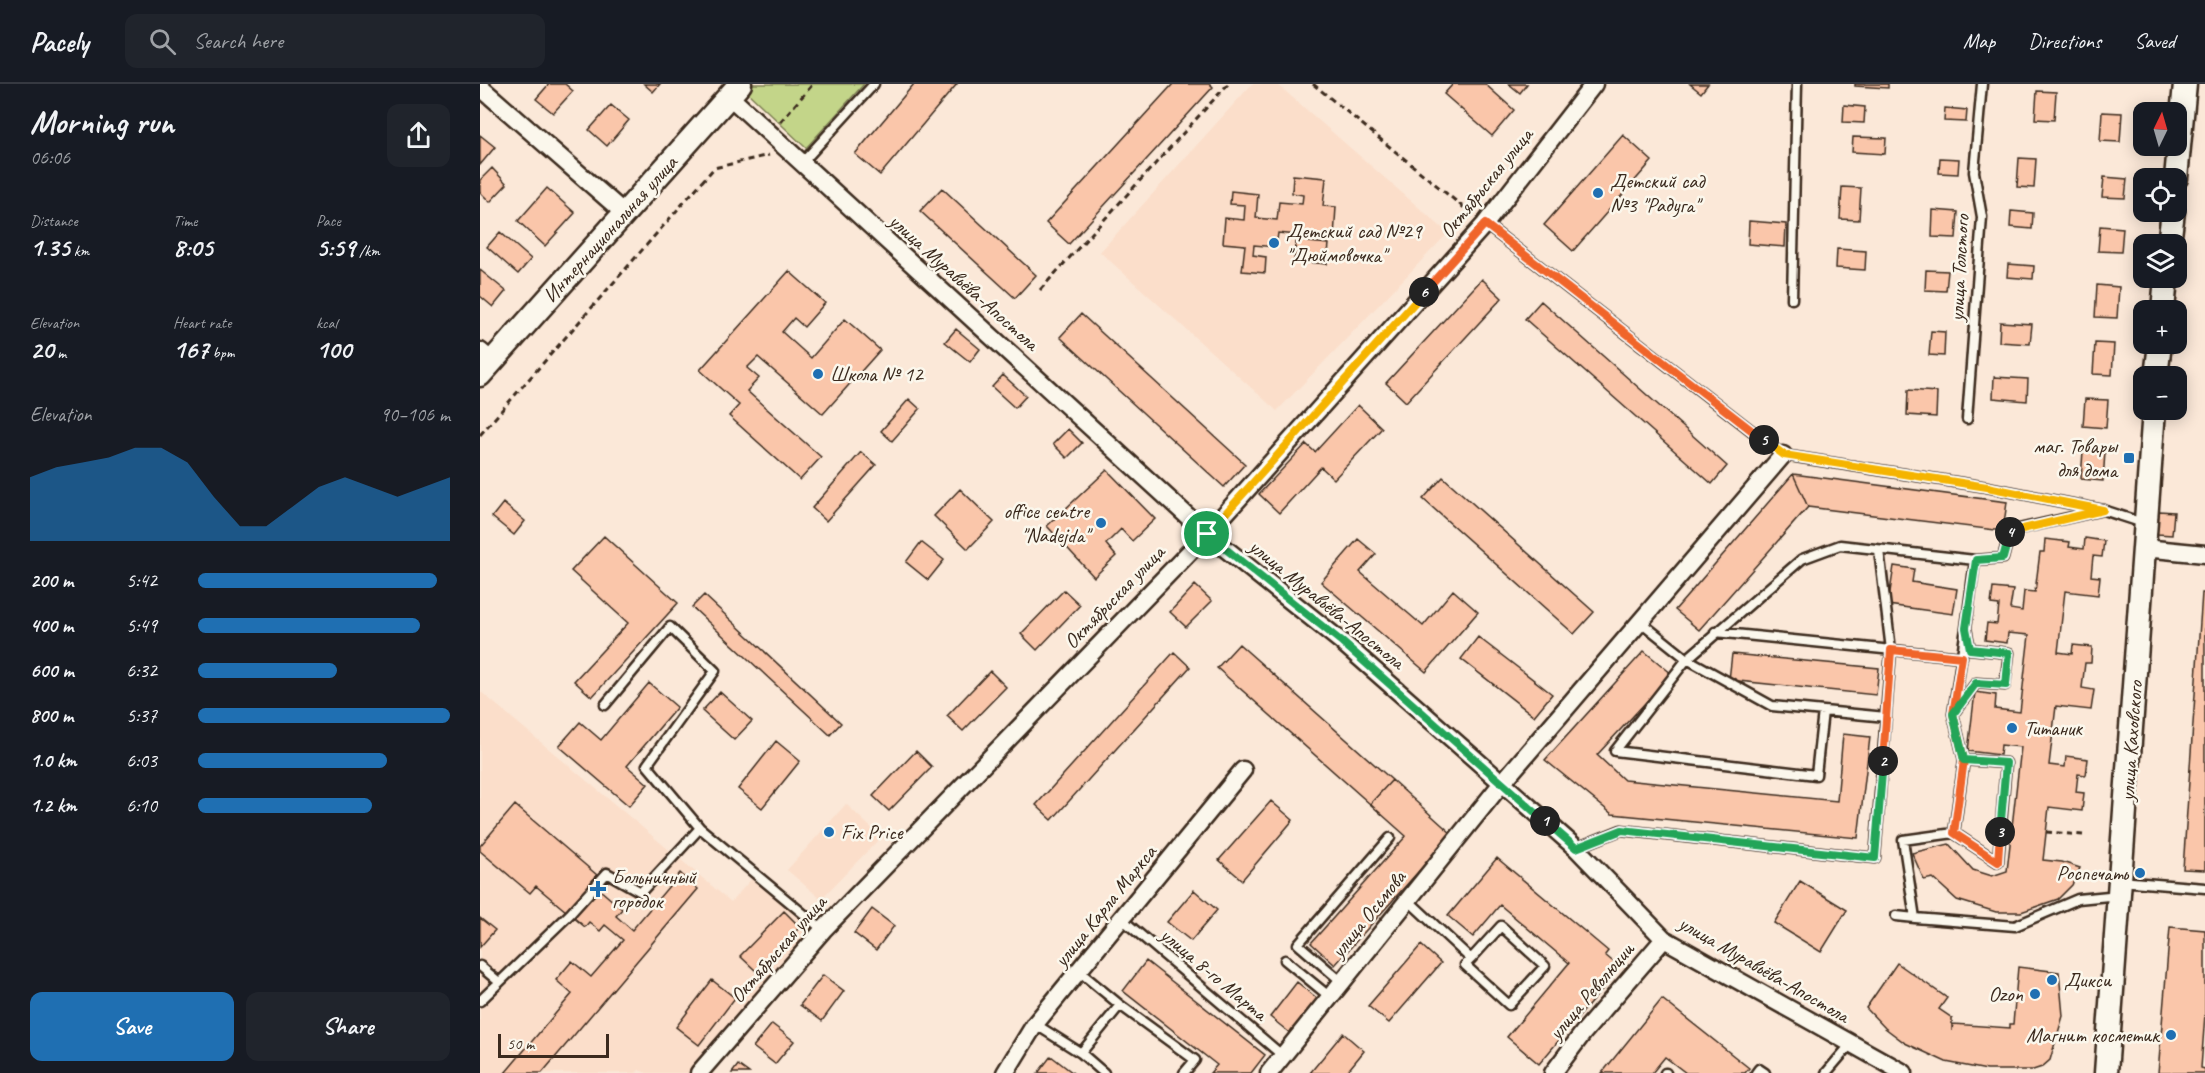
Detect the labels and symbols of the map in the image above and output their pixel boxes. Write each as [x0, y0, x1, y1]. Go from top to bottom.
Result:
north arrow [2133, 102, 2187, 156]
street label: Октябрьская улица [1434, 121, 1540, 243]
street label: Интернациональная улица [537, 149, 684, 308]
place label: Детский сад №3 "Радуга" [1610, 168, 1707, 218]
marker: Детский сад №3 "Радуга" [1591, 186, 1605, 200]
street label: улица Муравьёва-Апостола [882, 207, 1046, 358]
street label: улица Толстого [1943, 212, 1975, 324]
place label: Детский сад №29 "Дюймовочка" [1286, 218, 1423, 268]
marker: Детский сад №29 "Дюймовочка" [1267, 236, 1281, 250]
pin: 6 [1409, 277, 1439, 307]
place label: Школа № 12 [830, 361, 924, 387]
marker: Школа № 12 [811, 367, 825, 381]
pin: 5 [1749, 425, 1779, 455]
place label: маг. Товары для дома [2033, 433, 2119, 483]
marker: маг. Товары для дома [2122, 451, 2136, 465]
place label: office centre "Nadejda" [1004, 498, 1093, 548]
pin [1181, 508, 1232, 559]
marker: office centre "Nadejda" [1094, 516, 1108, 530]
pin: 4 [1995, 517, 2025, 547]
street label: улица Муравьёва-Апостола [1242, 532, 1412, 676]
street label: Октябрьская улица [1058, 538, 1172, 654]
street label: улица Каховского [2114, 678, 2148, 804]
place label: Титаник [2024, 715, 2083, 741]
marker: Титаник [2005, 721, 2019, 735]
pin: 2 [1868, 746, 1898, 776]
pin: 1 [1530, 806, 1560, 836]
pin: 3 [1985, 817, 2015, 847]
place label: Fix Price [841, 819, 904, 845]
marker: Fix Price [822, 825, 836, 839]
street label: улица Карла Маркса [1047, 838, 1163, 974]
place label: Роспечать [2057, 860, 2129, 886]
place label: Больничный городок [612, 864, 697, 914]
street label: улица Осьмова [1324, 864, 1412, 965]
marker: Роспечать [2133, 866, 2147, 880]
marker: Больничный городок [589, 880, 607, 898]
street label: Октябрьская улица [724, 888, 833, 1008]
street label: улица Муравьёва-Апостола [1672, 909, 1856, 1030]
street label: улица 8-го Марта [1154, 920, 1275, 1028]
street label: улица Революции [1541, 936, 1640, 1047]
place label: Дикси [2064, 967, 2113, 993]
marker: Дикси [2045, 973, 2059, 987]
place label: Ozon [1988, 981, 2024, 1007]
marker: Ozon [2028, 987, 2042, 1001]
place label: Магнит косметик [2026, 1022, 2161, 1048]
marker: Магнит косметик [2164, 1028, 2178, 1042]
scale bar [498, 1031, 609, 1058]

